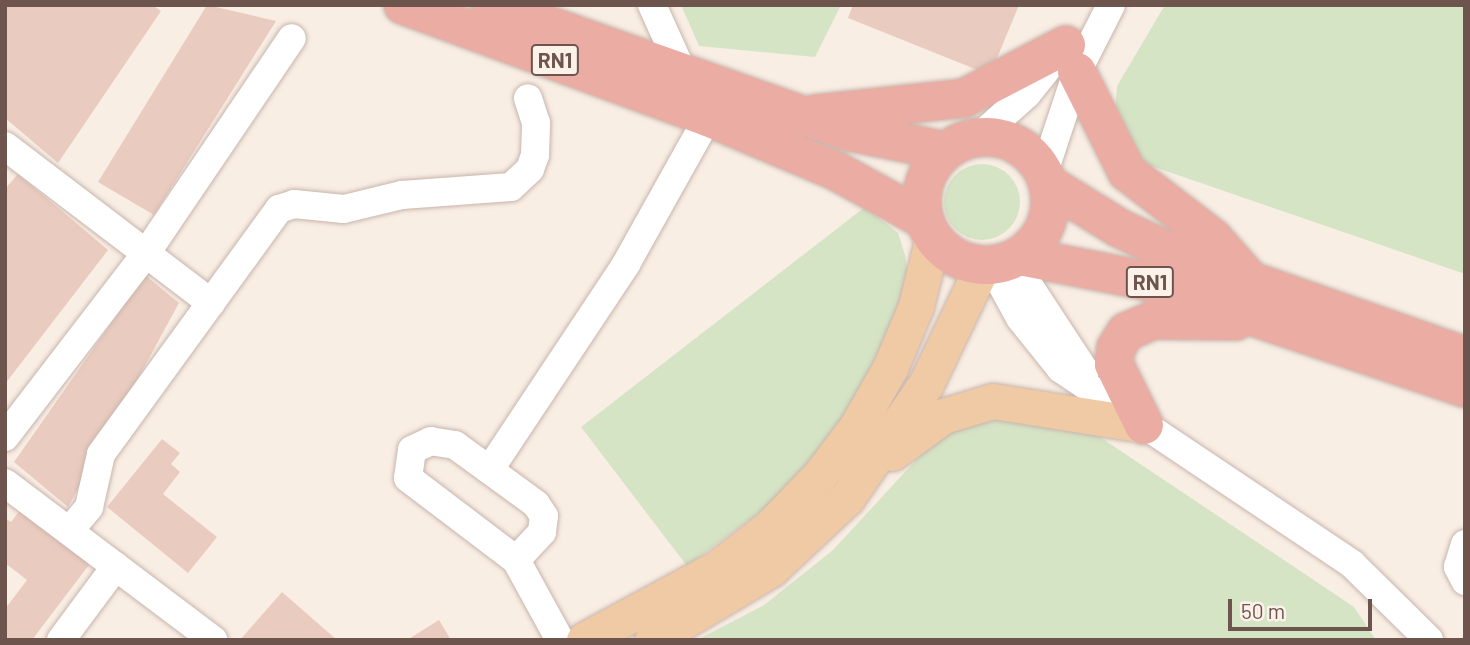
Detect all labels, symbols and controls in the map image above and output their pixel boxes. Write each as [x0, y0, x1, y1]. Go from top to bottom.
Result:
road number: RN1 [530, 42, 580, 78]
road number: RN1 [1126, 264, 1174, 300]
scale bar [1232, 586, 1376, 630]
text: 50 m [1241, 598, 1285, 623]

